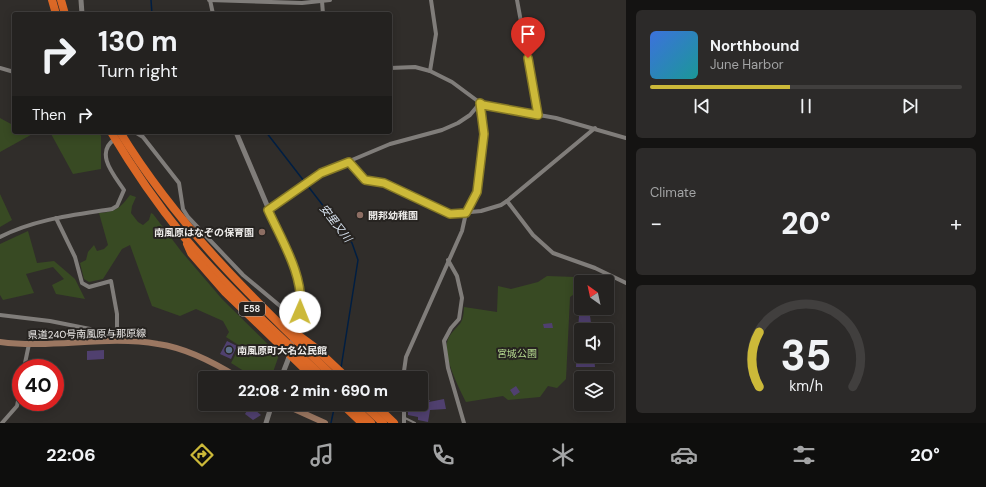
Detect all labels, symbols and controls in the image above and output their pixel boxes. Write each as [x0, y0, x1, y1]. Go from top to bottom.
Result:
pin [511, 17, 545, 58]
text: 130 m [98, 23, 178, 60]
icon: arrive [517, 23, 539, 45]
icon: right [32, 28, 84, 80]
text: Northbound [710, 36, 799, 56]
text: June Harbor [710, 56, 784, 73]
text: Turn right [98, 59, 178, 83]
icon: previous [691, 95, 713, 117]
icon: pause [795, 95, 817, 117]
icon: next [899, 95, 921, 117]
icon: right [74, 104, 96, 126]
text: Then [32, 105, 66, 125]
text: Climate [650, 184, 696, 201]
water label: 安里又川 [317, 201, 356, 245]
text: 20° [781, 204, 831, 243]
place label: 開邦幼稚園 [368, 209, 418, 222]
text: − [650, 209, 662, 238]
text: + [950, 209, 962, 238]
marker: 開邦幼稚園 [355, 210, 365, 220]
place label: 南風原はなぞの保育園 [154, 226, 254, 239]
marker: 南風原はなぞの保育園 [257, 227, 267, 237]
north arrow [574, 275, 614, 315]
map controls [574, 275, 614, 411]
position arrow [279, 291, 321, 333]
road number: E58 [239, 302, 265, 316]
button: sound [574, 323, 614, 363]
street label: 県道240号南風原与那原線 [28, 326, 146, 342]
text: 35 [781, 329, 831, 383]
place label: 南風原町大名公民館 [237, 344, 327, 357]
marker: 南風原町大名公民館 [224, 345, 234, 355]
park label: 宮城公園 [497, 347, 537, 360]
speed limit sign: 40 [12, 359, 64, 411]
button: layers [574, 371, 614, 411]
text: km/h [789, 377, 823, 395]
text: 22:08 · 2 min · 690 m [238, 381, 388, 401]
icon: directions [188, 441, 216, 469]
icon: music [308, 441, 336, 469]
icon: phone [429, 441, 457, 469]
icon: climate [549, 441, 577, 469]
icon: car [670, 441, 698, 469]
icon: filters [790, 441, 818, 469]
text: 22:06 [46, 443, 96, 467]
text: 20° [910, 443, 940, 467]

